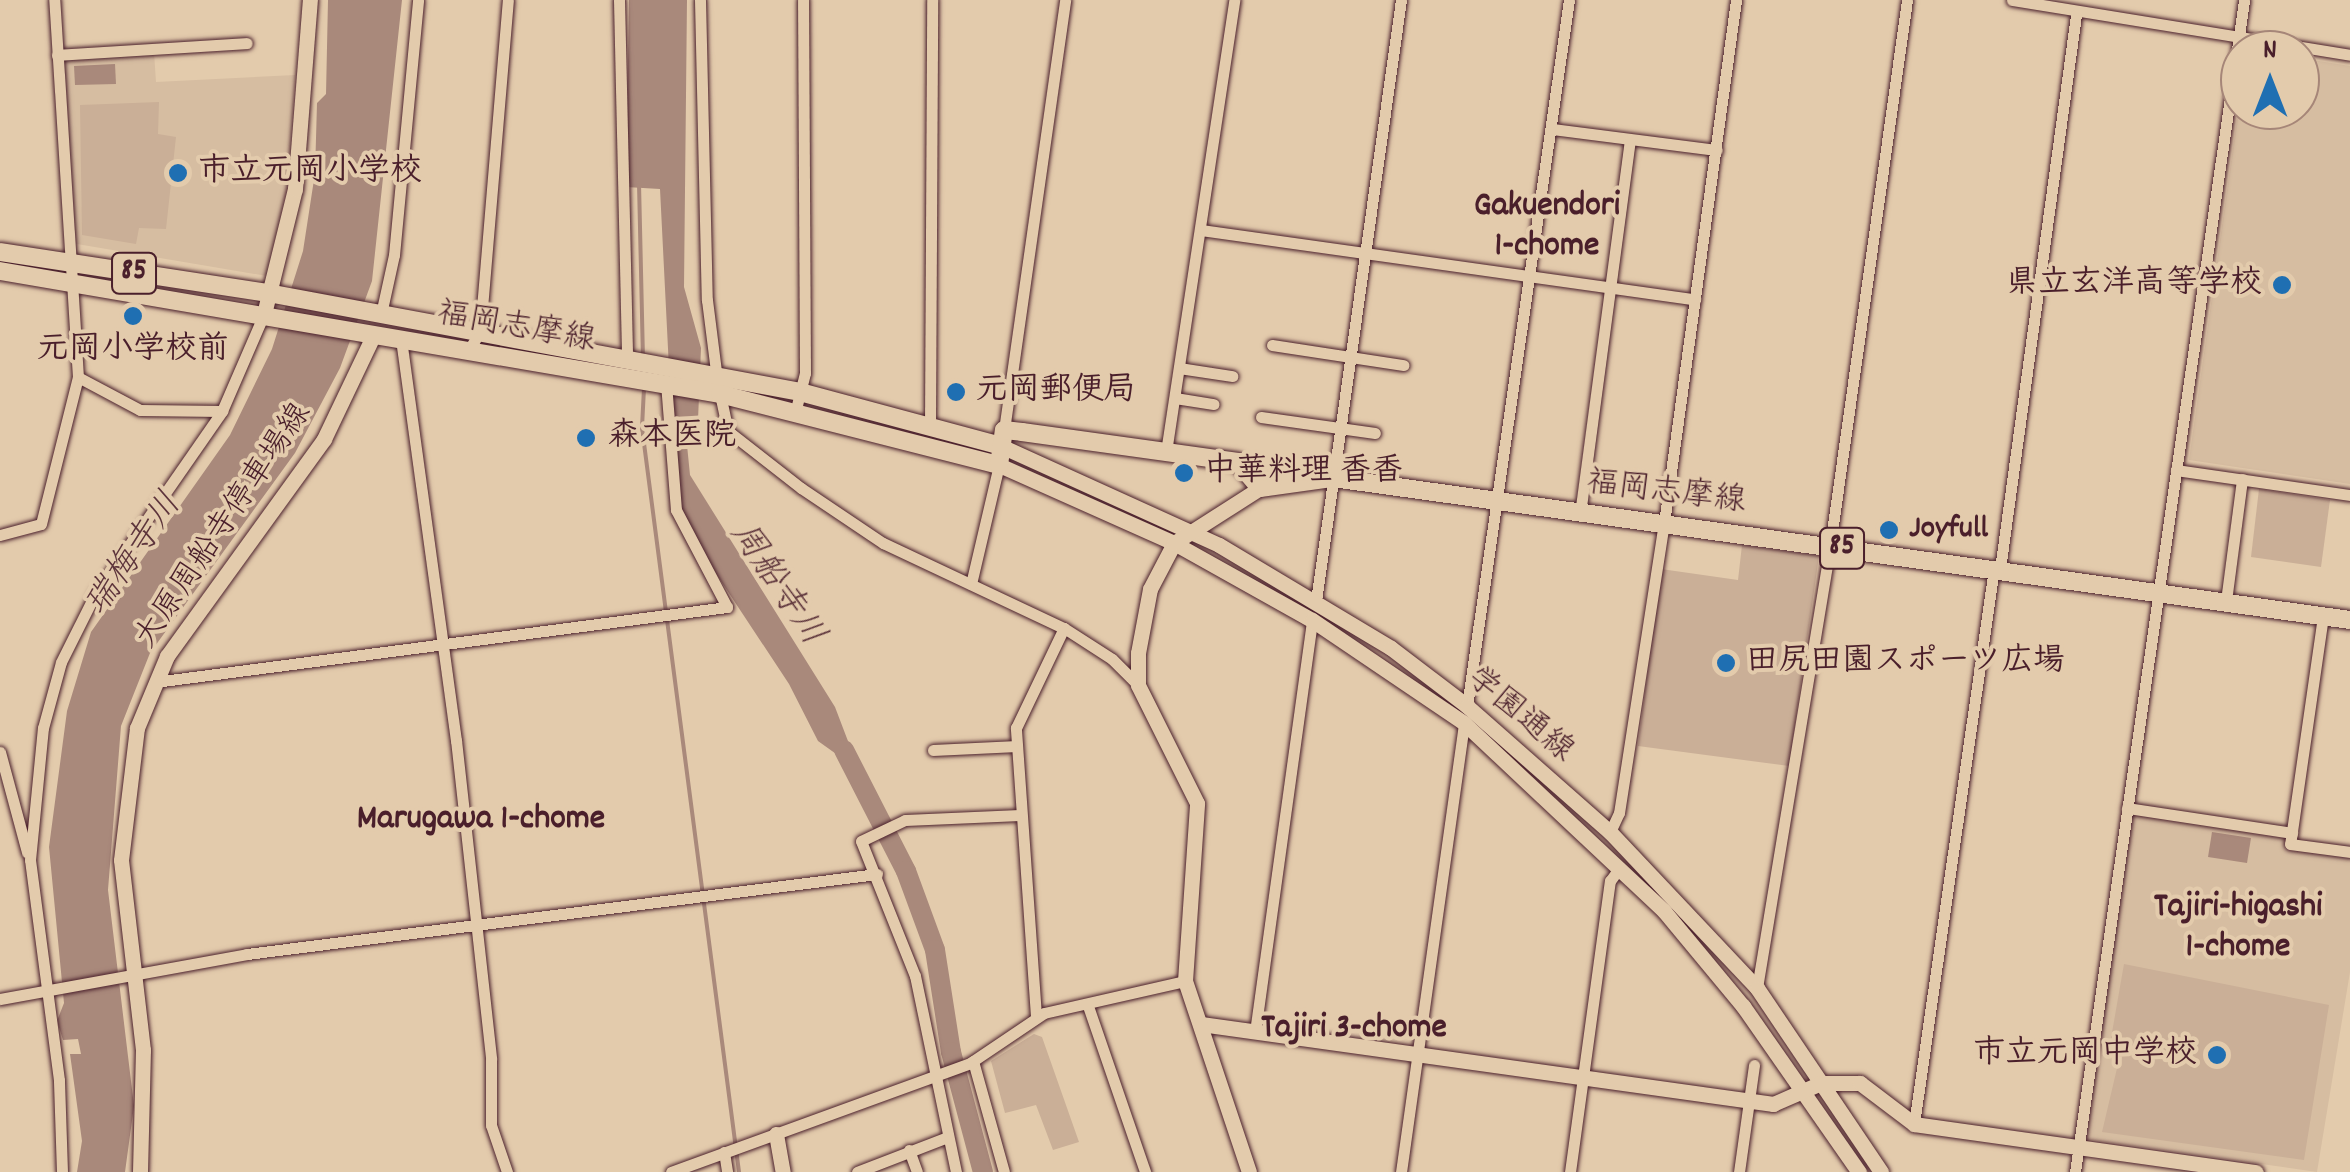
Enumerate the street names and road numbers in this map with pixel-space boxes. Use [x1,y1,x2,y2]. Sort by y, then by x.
road number: 85 [109,248,159,298]
street label: 福岡志摩線 [434,296,598,362]
street label: 大原周船寺停車場線 [129,397,321,657]
street label: 福岡志摩線 [1584,465,1748,523]
road number: 85 [1817,523,1867,573]
street label: 学園通線 [1458,660,1580,772]

